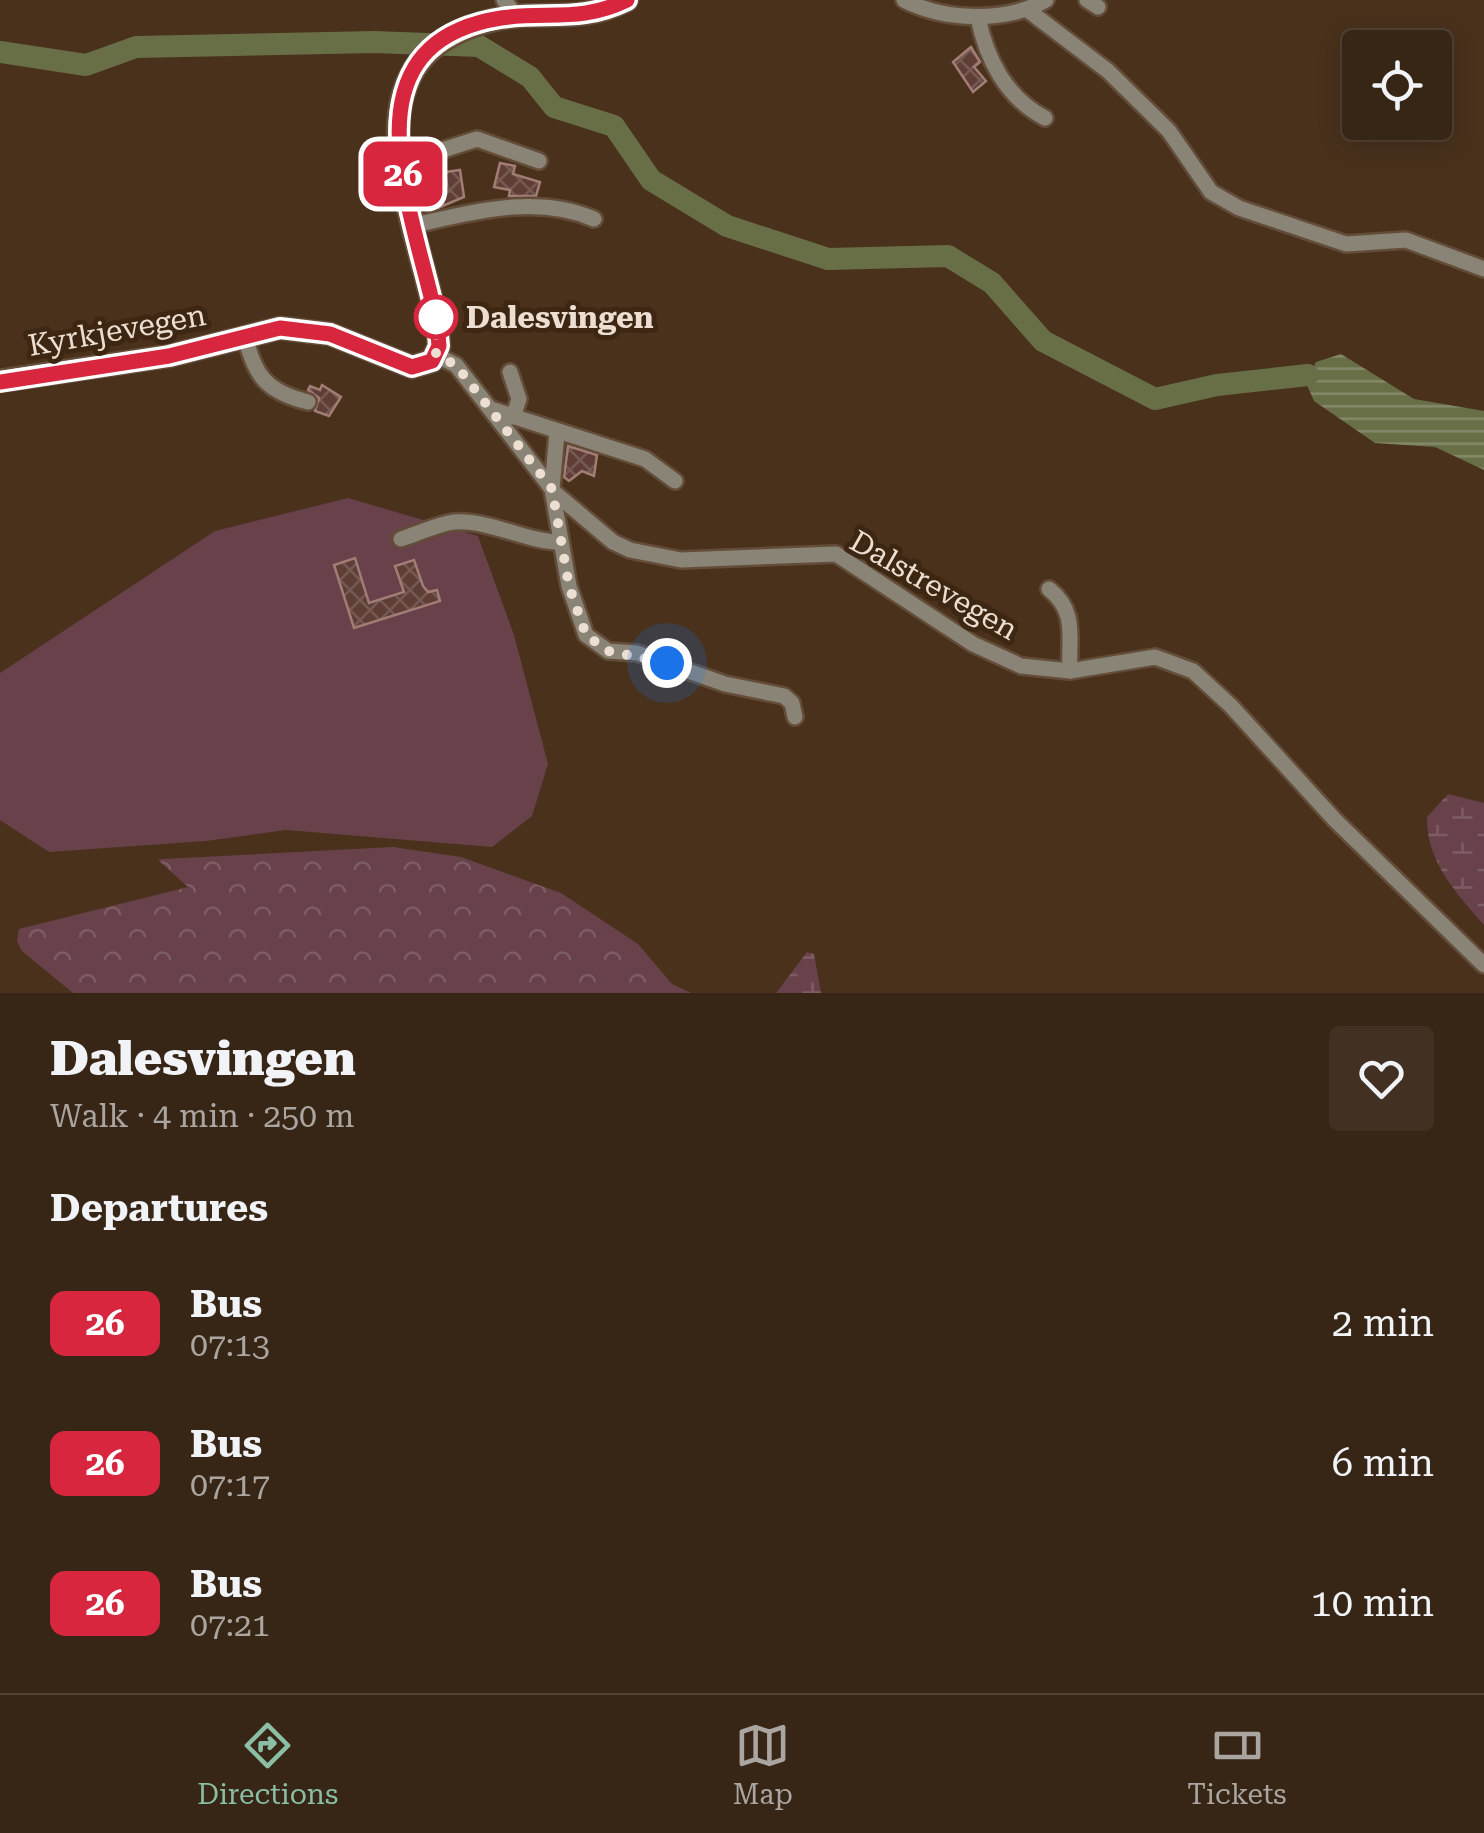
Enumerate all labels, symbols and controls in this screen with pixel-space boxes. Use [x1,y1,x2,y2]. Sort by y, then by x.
map controls [1342,30,1452,140]
button: locate [1342,30,1452,140]
line badge: 26 [358,142,448,206]
text: 26 [383,154,423,195]
marker: Dalesvingen [415,296,457,338]
street label: Kyrkjevegen [25,297,209,363]
place label: Dalesvingen [466,300,654,335]
street label: Dalstrevegen [844,523,1024,647]
your location [642,638,692,688]
button: heart [1329,1026,1434,1131]
text: Dalesvingen [50,1031,356,1087]
text: Walk · 4 min · 250 m [50,1097,354,1135]
text: Departures [50,1186,268,1230]
text: Bus [190,1282,262,1326]
text: 2 min [1332,1301,1434,1345]
text: 26 [85,1303,125,1344]
text: 07:13 [190,1326,270,1364]
text: Bus [190,1422,262,1466]
text: 6 min [1332,1441,1434,1485]
text: 26 [85,1443,125,1484]
text: 07:17 [190,1466,270,1504]
text: Bus [190,1562,262,1606]
text: 10 min [1311,1581,1434,1625]
text: 26 [85,1583,125,1624]
text: 07:21 [190,1606,270,1644]
tab: Directions [197,1718,338,1811]
tab: Map [733,1718,793,1811]
tab: Tickets [1187,1718,1287,1811]

